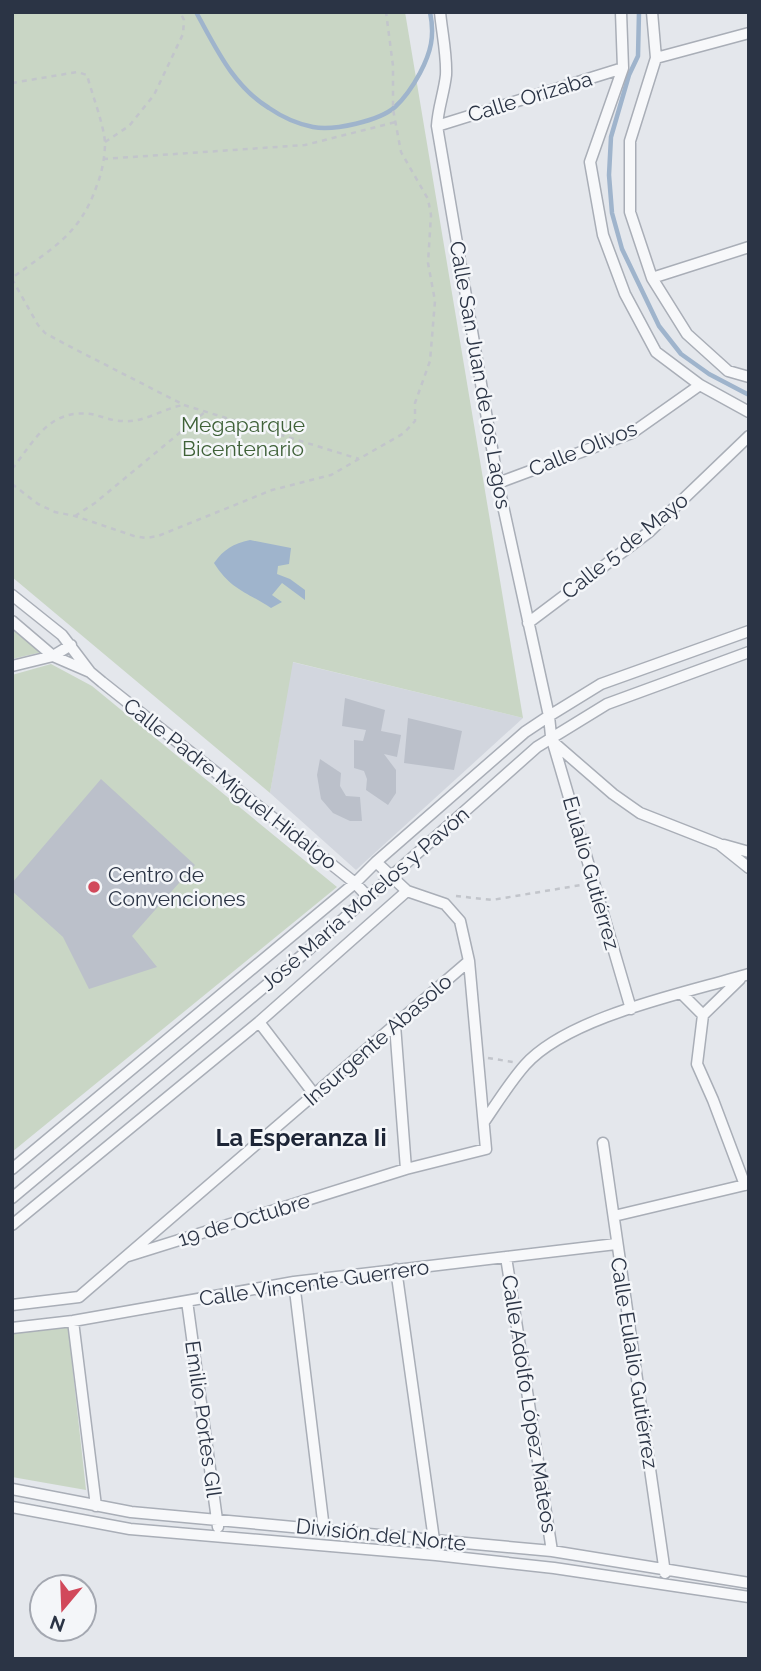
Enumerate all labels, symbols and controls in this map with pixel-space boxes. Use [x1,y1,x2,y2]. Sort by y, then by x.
street label: Calle Orizaba [465,66,595,127]
street label: Calle San Juan de los Lagos [445,239,516,511]
park label: Megaparque Bicentenario [181,412,305,461]
street label: Calle Olivos [525,416,641,482]
street label: Calle 5 de Mayo [556,487,693,604]
street label: Calle Padre Miguel Hidalgo [119,692,342,875]
street label: Eulalio Gutiérrez [558,793,625,953]
street label: José María Morelos y Pavón [255,801,474,996]
place label: Centro de Convenciones [108,862,246,911]
marker: Centro de Convenciones [86,879,102,895]
street label: Insurgente Abasolo [299,969,457,1111]
district label: La Esperanza Ii [215,1123,387,1152]
street label: 19 de Octubre [175,1188,313,1251]
street label: Calle Vincente Guerrero [197,1254,430,1311]
street label: Calle Eulalio Gutiérrez [605,1255,664,1470]
street label: Calle Adolfo López Mateos [497,1273,562,1535]
street label: Emilio Portes GIl [180,1339,227,1499]
street label: División del Norte [295,1513,467,1556]
north arrow [28,1573,98,1643]
text: N [47,1611,68,1637]

